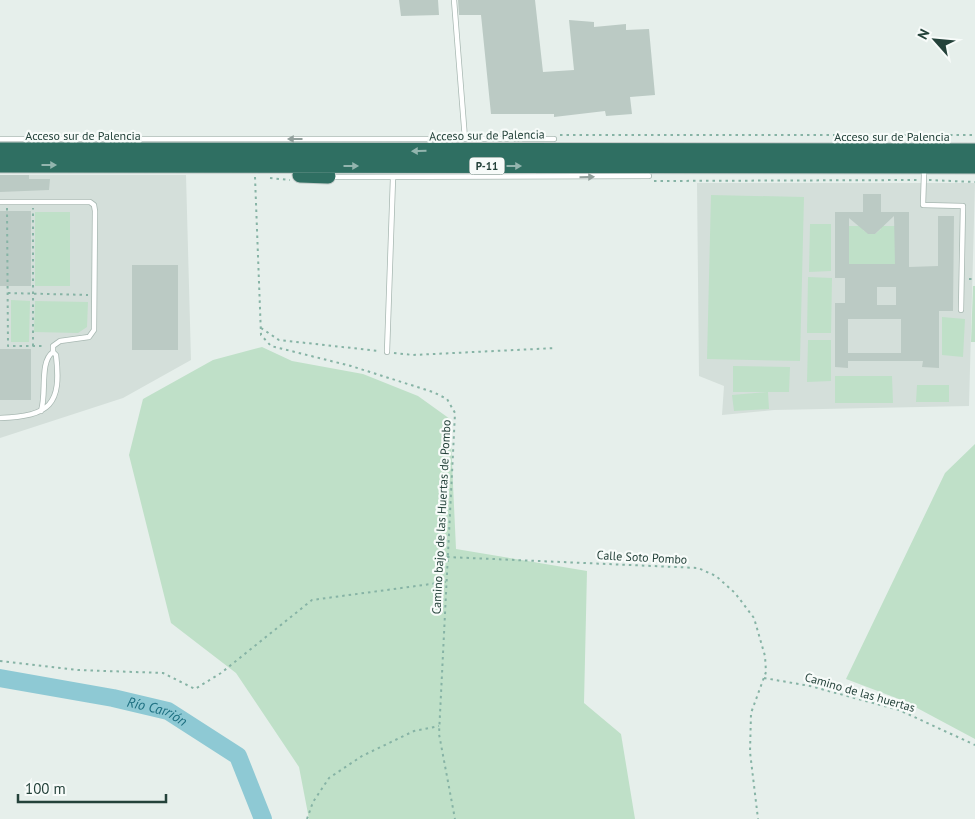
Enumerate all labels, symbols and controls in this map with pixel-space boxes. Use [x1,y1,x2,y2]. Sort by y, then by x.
north arrow [910,15,960,65]
text: N [913,26,934,42]
street label: Acceso sur de Palencia [429,126,545,144]
street label: Acceso sur de Palencia [25,128,141,143]
street label: Acceso sur de Palencia [834,129,950,144]
one-way arrow [287,135,303,143]
one-way arrow [411,147,427,155]
road number: P-11 [470,158,504,175]
one-way arrow [41,161,57,169]
one-way arrow [343,162,359,170]
one-way arrow [506,162,522,170]
one-way arrow [579,173,595,181]
street label: Camino bajo de las Huertas de Pombo [428,419,454,615]
street label: Calle Soto Pombo [596,547,688,567]
street label: Camino de las huertas [803,669,917,715]
water label: Río Carrión [125,693,191,730]
scale bar [18,772,165,804]
text: 100 m [25,779,66,798]

